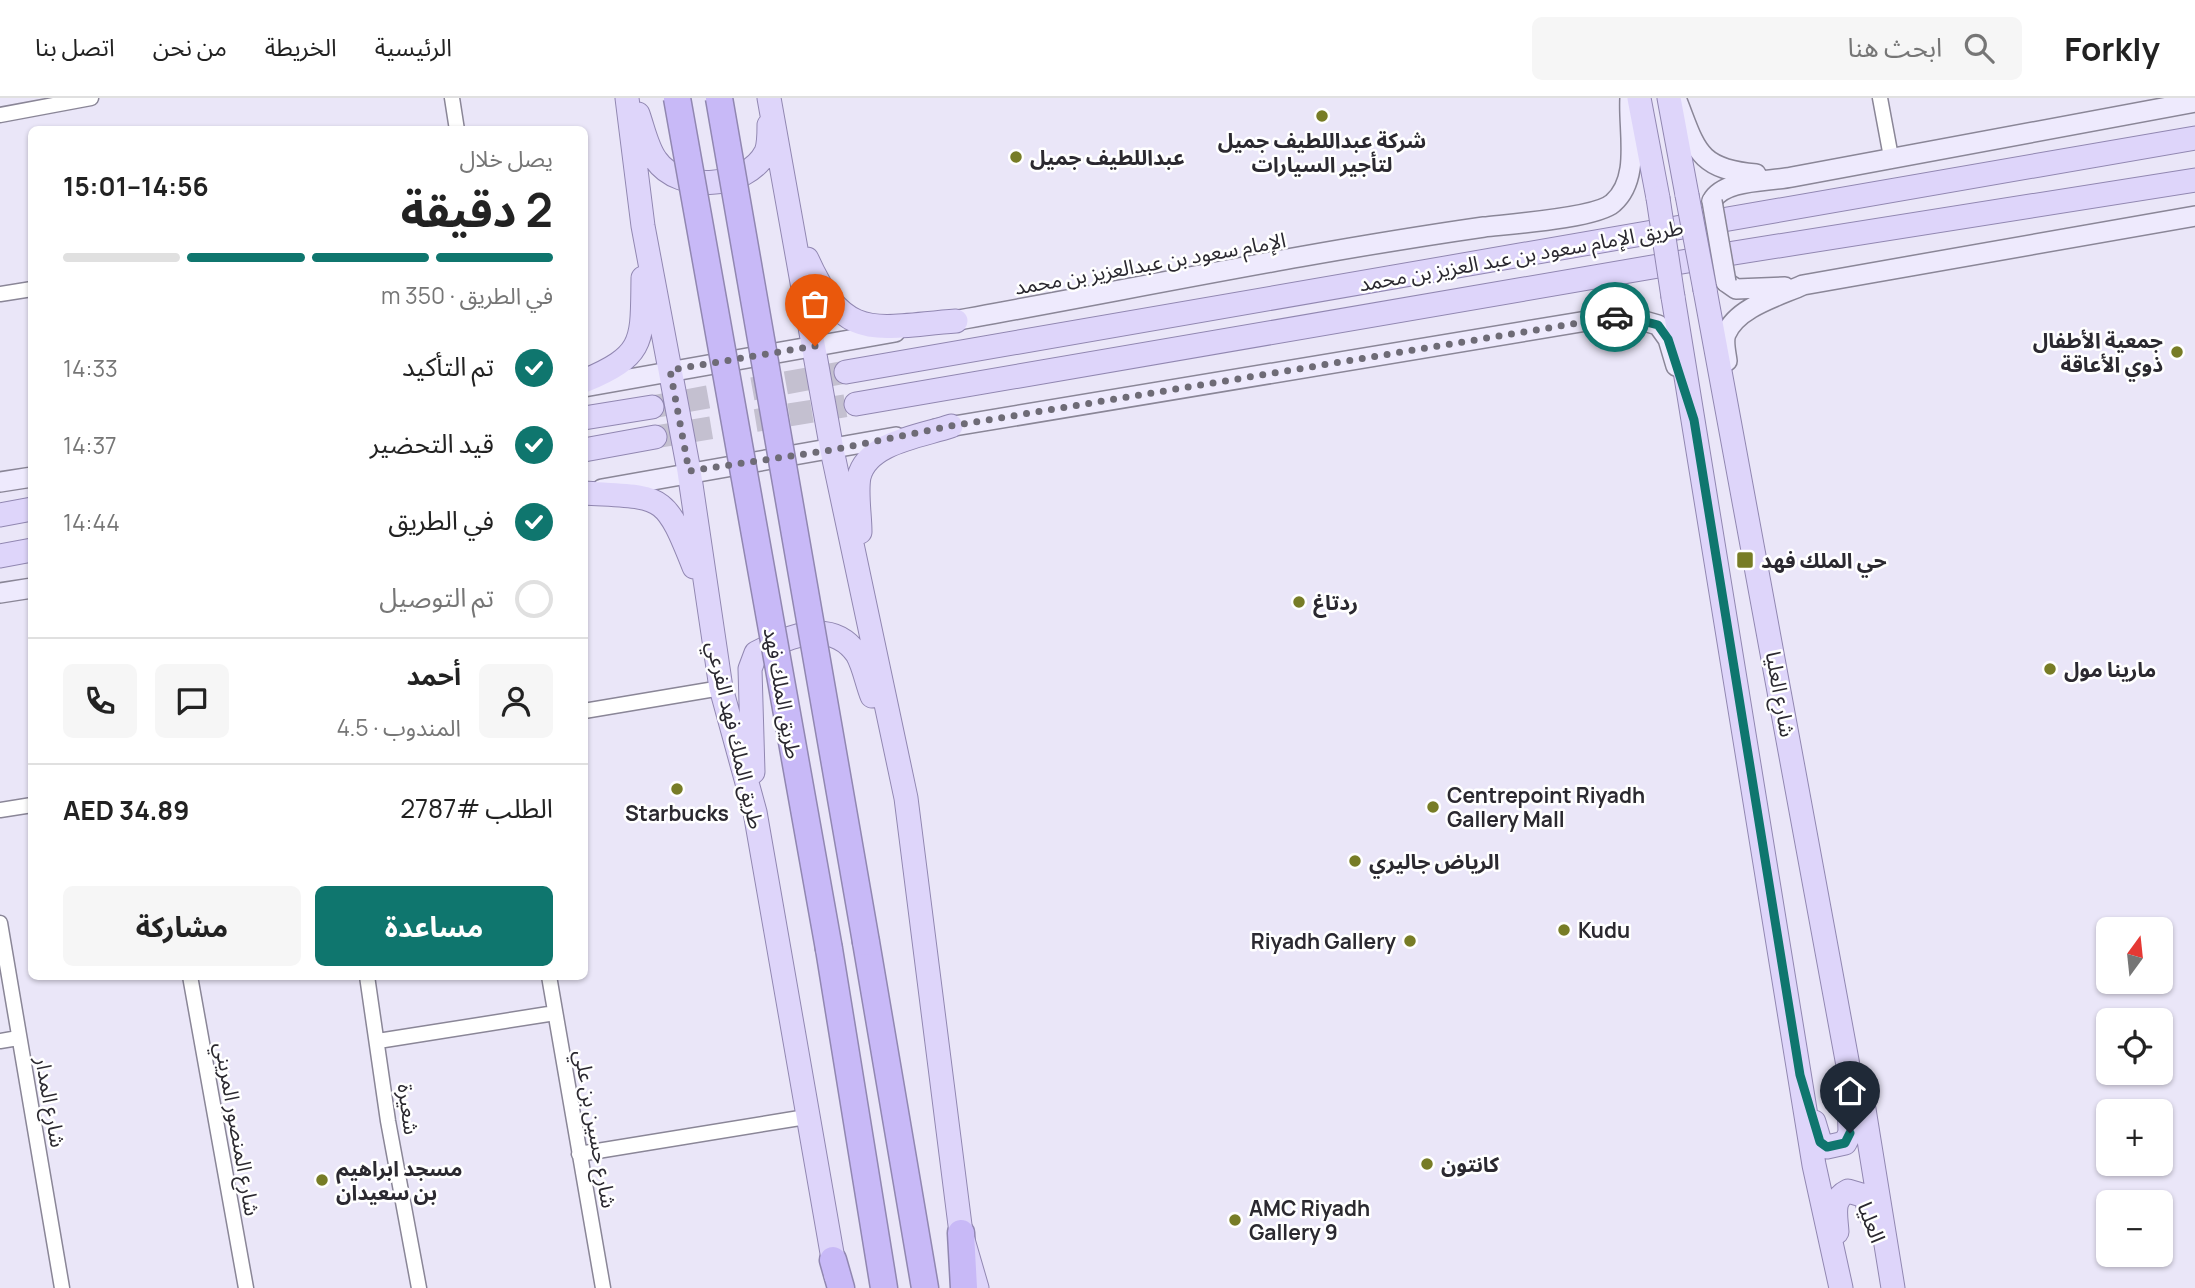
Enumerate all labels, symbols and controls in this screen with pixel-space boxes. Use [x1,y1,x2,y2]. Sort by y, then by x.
search box [1532,17,2022,80]
text: Forkly [2064,26,2160,71]
text: ابحث هنا [1847,29,1942,65]
icon: search [1960,29,1998,67]
text: اتصل بنا [35,30,115,63]
text: من نحن [153,30,227,63]
text: الخريطة [265,30,337,63]
text: الرئيسية [375,30,452,63]
marker: شركة عبداللطيف جميل لتأجير السيارات [1314,108,1330,124]
place label: شركة عبداللطيف جميل لتأجير السيارات [1218,126,1426,178]
text: يصل خلال [460,142,553,174]
place label: عبداللطيف جميل [1030,143,1185,171]
marker: عبداللطيف جميل [1008,149,1024,165]
text: 14:56–15:01 [63,168,209,204]
text: 2 دقيقة [401,178,553,241]
street label: طريق الإمام سعود بن عبد العزيز بن محمد [1357,213,1686,300]
street label: الإمام سعود بن عبدالعزيز بن محمد [1012,225,1288,304]
pin [785,274,845,346]
text: في الطريق · 350 m [381,279,553,311]
courier [1580,282,1650,352]
icon: bag [796,285,834,323]
icon: car [1596,298,1634,336]
place label: جمعية الأطفال ذوي الأعاقة [2033,326,2163,382]
marker: جمعية الأطفال ذوي الأعاقة [2169,344,2185,360]
text: تم التأكيد [402,348,494,384]
icon: check [515,349,553,387]
text: 14:33 [63,352,118,384]
text: قيد التحضير [370,425,494,461]
icon: check [515,426,553,464]
text: 14:37 [63,429,117,461]
text: في الطريق [388,502,494,538]
icon: check [515,503,553,541]
text: 14:44 [63,506,120,538]
place label: حي الملك فهد [1761,546,1887,578]
marker: حي الملك فهد [1735,550,1755,570]
text: تم التوصيل [379,579,494,615]
place label: ردتاغ [1313,588,1358,618]
marker: ردتاغ [1291,594,1307,610]
street label: طريق الملك فهد [758,625,808,761]
street label: طريق الملك فهد الفرعي [698,638,771,832]
street label: شارع العليا [1758,649,1802,740]
place label: مارينا مول [2064,655,2156,683]
text: أحمد [407,657,461,693]
marker: مارينا مول [2042,661,2058,677]
button: phone [63,664,137,738]
button: chat [155,664,229,738]
button: person [479,664,553,738]
text: المندوب · 4.5 [336,711,461,743]
marker: Starbucks [669,781,685,797]
place label: Centrepoint Riyadh Gallery Mall [1447,781,1645,833]
text: الطلب #2787 [400,790,553,826]
text: AED 34.89 [63,792,189,828]
place label: Starbucks [625,799,729,827]
marker: Centrepoint Riyadh Gallery Mall [1425,799,1441,815]
place label: الرياض جاليري [1369,847,1499,879]
marker: الرياض جاليري [1347,853,1363,869]
button: مشاركة [63,886,301,966]
button: مساعدة [315,886,553,966]
place label: Kudu [1578,916,1630,944]
north arrow [2096,917,2174,994]
map controls [2096,917,2173,1267]
marker: Kudu [1556,922,1572,938]
place label: Riyadh Gallery [1251,927,1396,955]
marker: Riyadh Gallery [1402,933,1418,949]
button: locate [2096,1008,2173,1085]
street label: شارع المنصور المريني [206,1040,267,1219]
street label: شارع حسين بن علي [565,1048,624,1211]
street label: شارع المدار [27,1053,73,1150]
pin [1820,1061,1880,1133]
icon: home [1831,1072,1869,1110]
street label: شعيرة [392,1082,426,1136]
button: + [2096,1099,2173,1176]
place label: كانتون [1441,1150,1499,1178]
place label: مسجد ابراهيم بن سعيدان [336,1154,463,1206]
marker: كانتون [1419,1156,1435,1172]
marker: مسجد ابراهيم بن سعيدان [314,1172,330,1188]
button: − [2096,1190,2173,1267]
place label: AMC Riyadh Gallery 9 [1249,1194,1370,1246]
street label: العليا [1851,1198,1893,1246]
marker: AMC Riyadh Gallery 9 [1227,1212,1243,1228]

